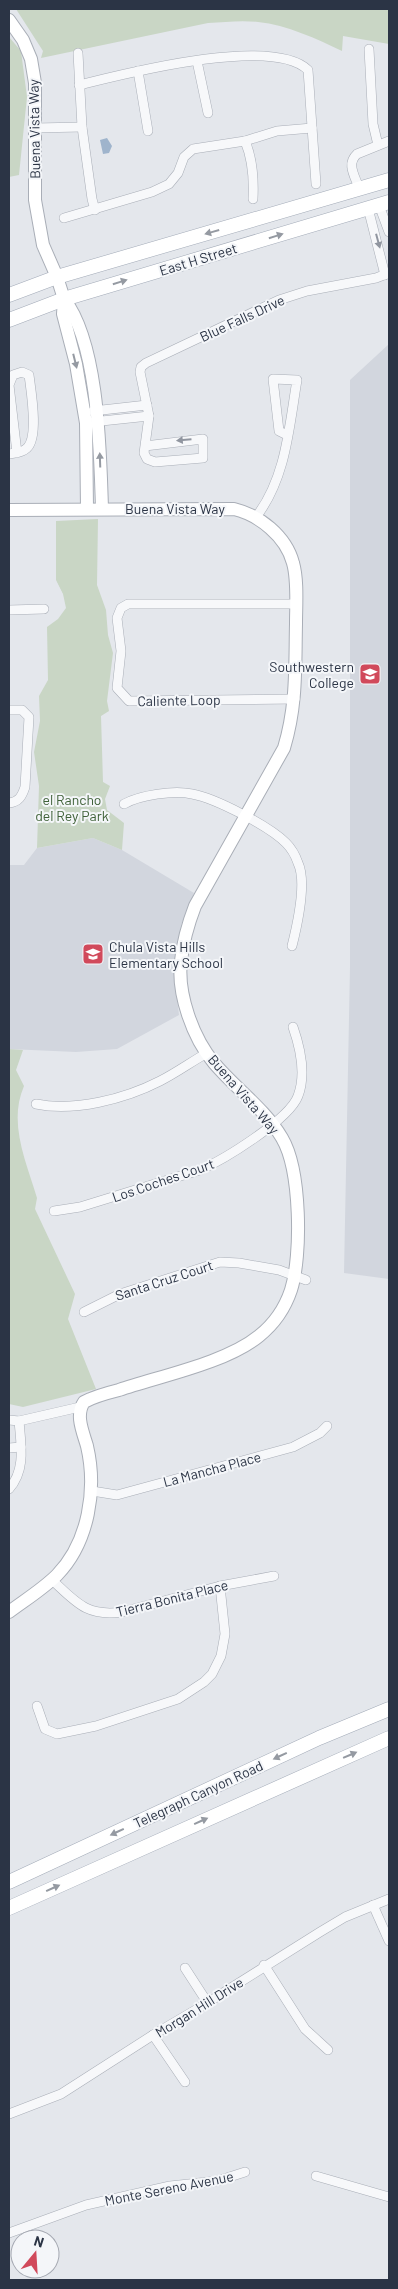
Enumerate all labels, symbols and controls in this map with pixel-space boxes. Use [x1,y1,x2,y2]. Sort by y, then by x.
street label: Buena Vista Way [25,78,43,179]
one-way arrow [204,228,219,236]
one-way arrow [268,231,283,239]
one-way arrow [374,234,382,249]
street label: East H Street [157,239,239,279]
one-way arrow [113,278,128,286]
street label: Blue Falls Drive [197,291,287,345]
one-way arrow [71,354,79,369]
one-way arrow [175,437,191,445]
one-way arrow [96,451,104,467]
street label: Buena Vista Way [125,500,225,517]
place label: Southwestern College [269,658,354,691]
school or university icon: Southwestern College [358,662,382,686]
street label: Caliente Loop [137,691,221,709]
park label: el Rancho del Rey Park [35,791,109,824]
place label: Chula Vista Hills Elementary School [109,938,223,971]
school or university icon: Chula Vista Hills Elementary School [81,942,105,966]
street label: Buena Vista Way [205,1051,284,1138]
street label: Los Coches Court [110,1155,216,1205]
street label: Santa Cruz Court [113,1256,215,1304]
street label: La Mancha Place [161,1448,263,1490]
street label: Tierra Bonita Place [114,1576,230,1620]
one-way arrow [343,1750,357,1758]
one-way arrow [273,1752,287,1760]
street label: Telegraph Canyon Road [130,1756,266,1832]
one-way arrow [194,1816,208,1824]
one-way arrow [110,1828,124,1836]
one-way arrow [46,1883,60,1891]
street label: Morgan Hill Drive [152,1973,246,2041]
street label: Monte Sereno Avenue [103,2167,235,2209]
north arrow [10,2229,60,2279]
text: N [32,2232,46,2251]

